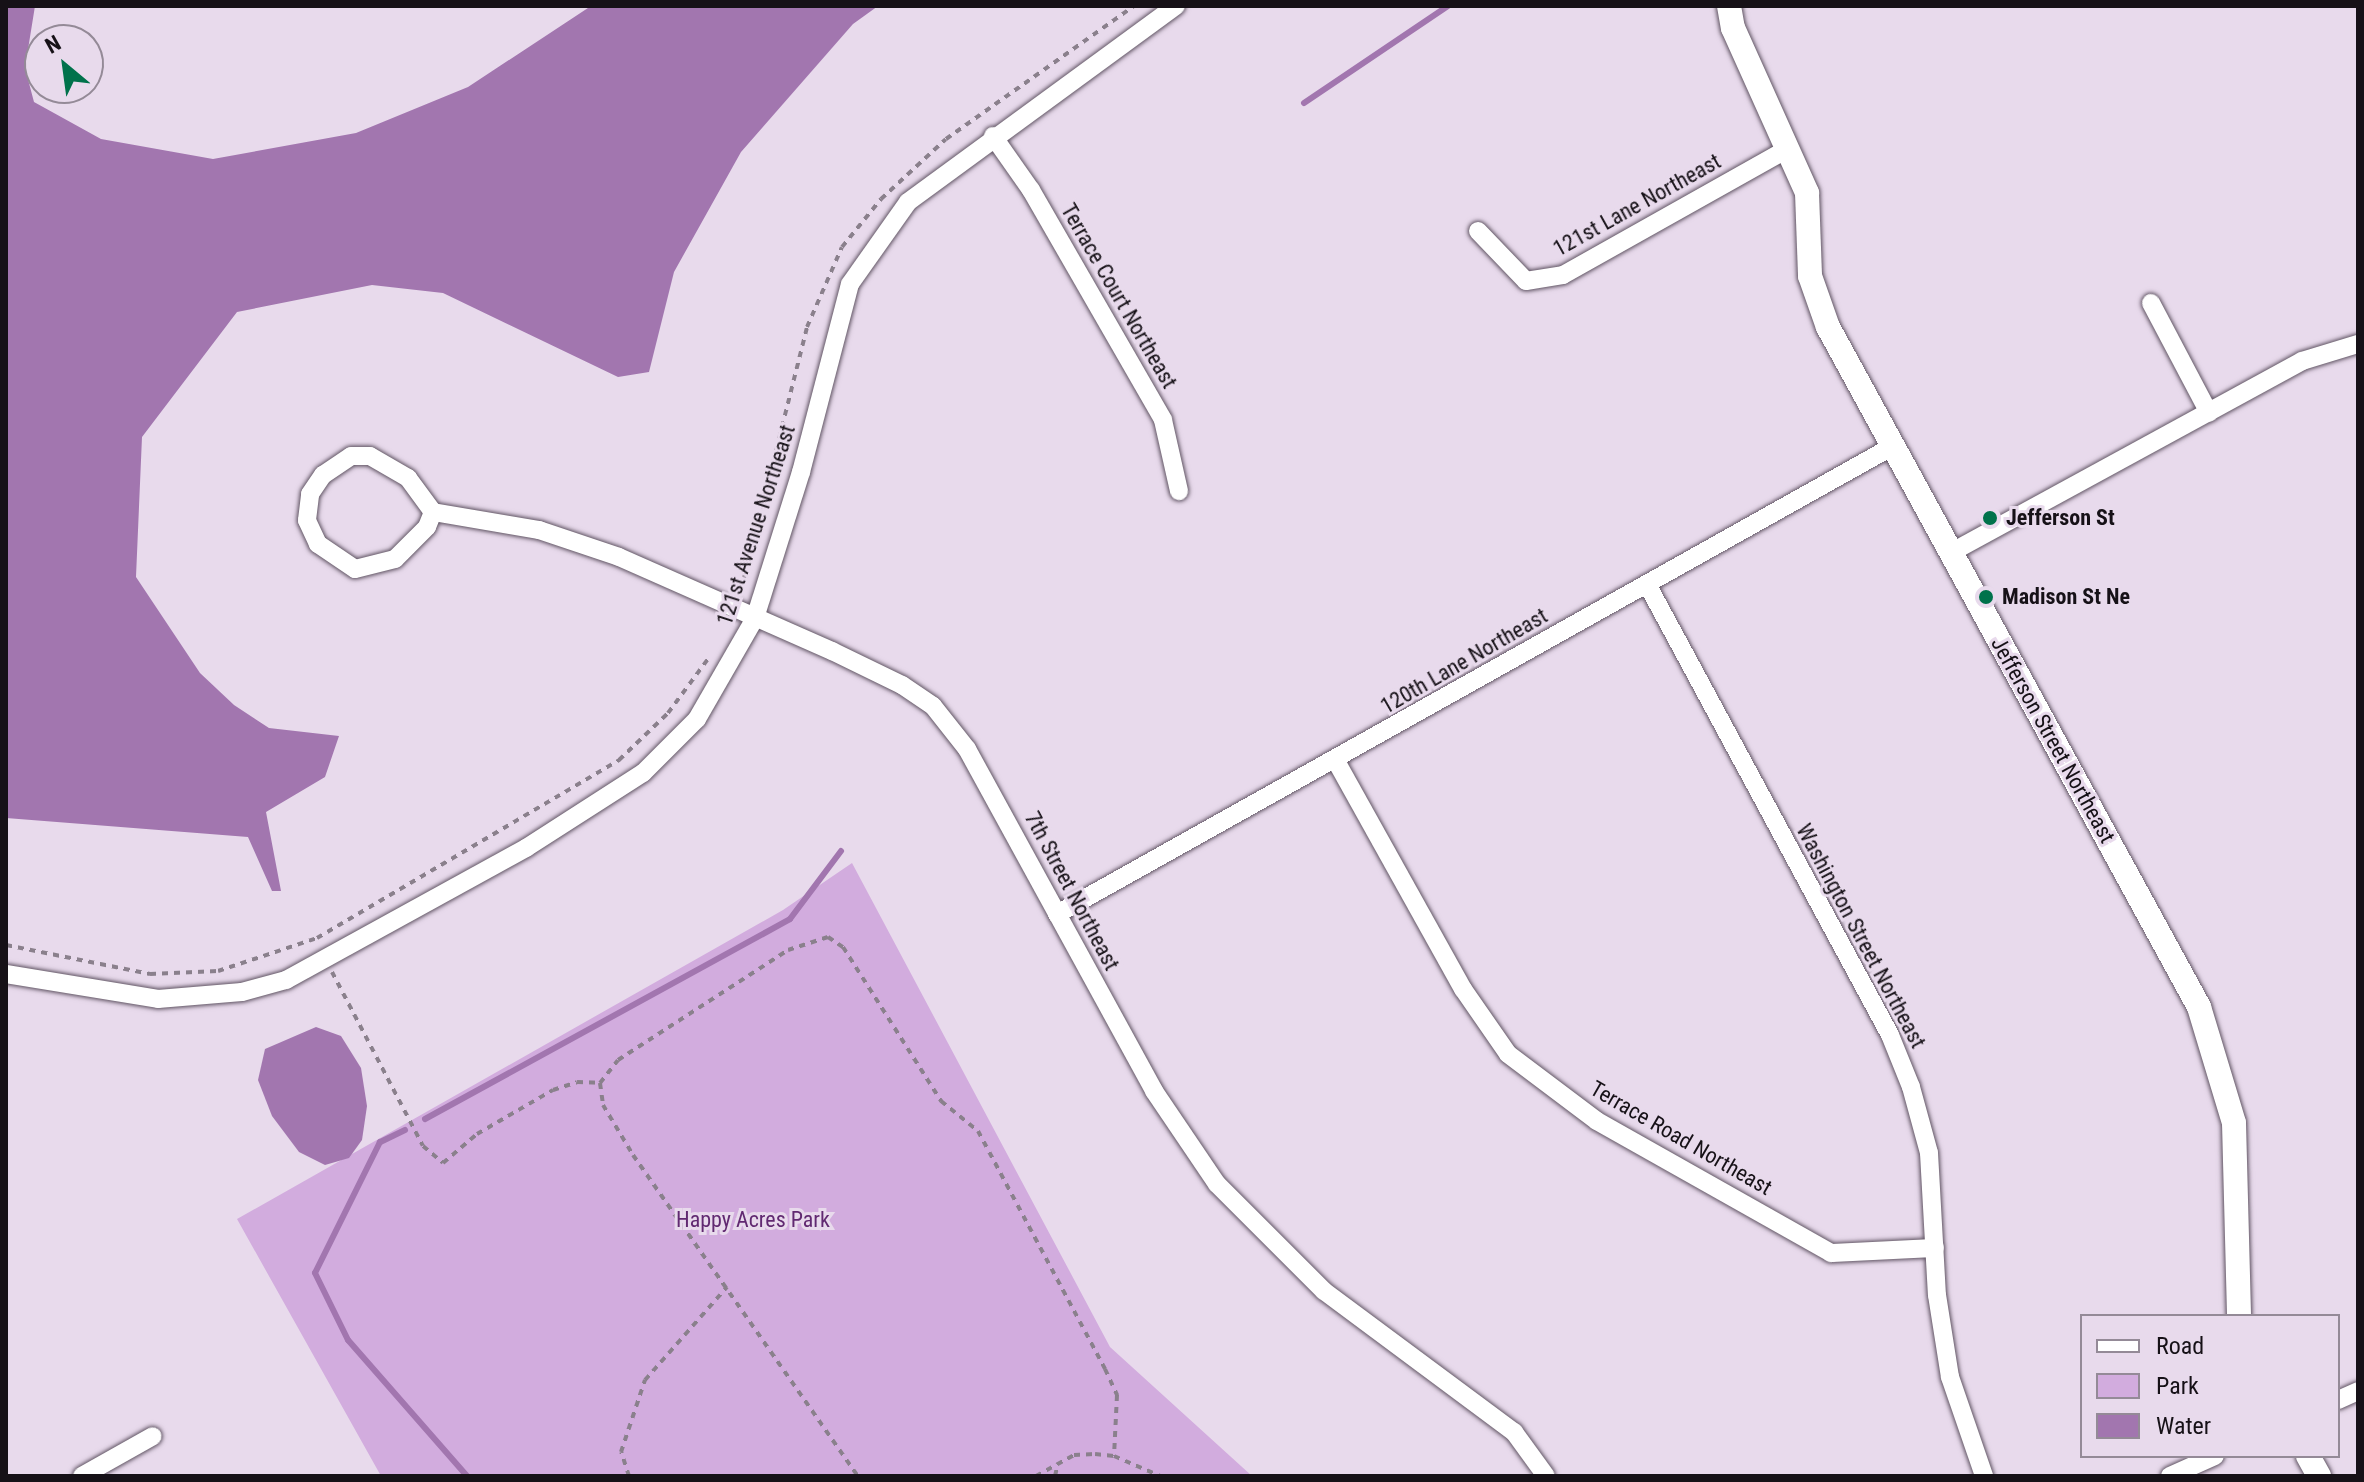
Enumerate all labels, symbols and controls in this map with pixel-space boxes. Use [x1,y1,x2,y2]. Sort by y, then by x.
north arrow [24,24,104,104]
text: N [41,30,65,59]
street label: 121st Lane Northeast [1549,148,1725,262]
street label: Terrace Court Northeast [1055,199,1183,393]
street label: 121st Avenue Northeast [711,422,801,628]
place label: Jefferson St [2006,505,2115,531]
marker: Jefferson St [1981,509,1999,527]
place label: Madison St Ne [2002,584,2130,610]
marker: Madison St Ne [1977,588,1995,606]
street label: 120th Lane Northeast [1376,603,1552,719]
street label: Jefferson Street Northeast [1985,632,2121,848]
street label: 7th Street Northeast [1019,807,1125,975]
street label: Washington Street Northeast [1791,819,1931,1053]
street label: Terrace Road Northeast [1585,1075,1777,1201]
park label: Happy Acres Park [676,1207,830,1233]
legend [2080,1314,2340,1458]
text: Road [2156,1332,2204,1360]
text: Park [2156,1372,2199,1400]
text: Water [2156,1412,2211,1440]

